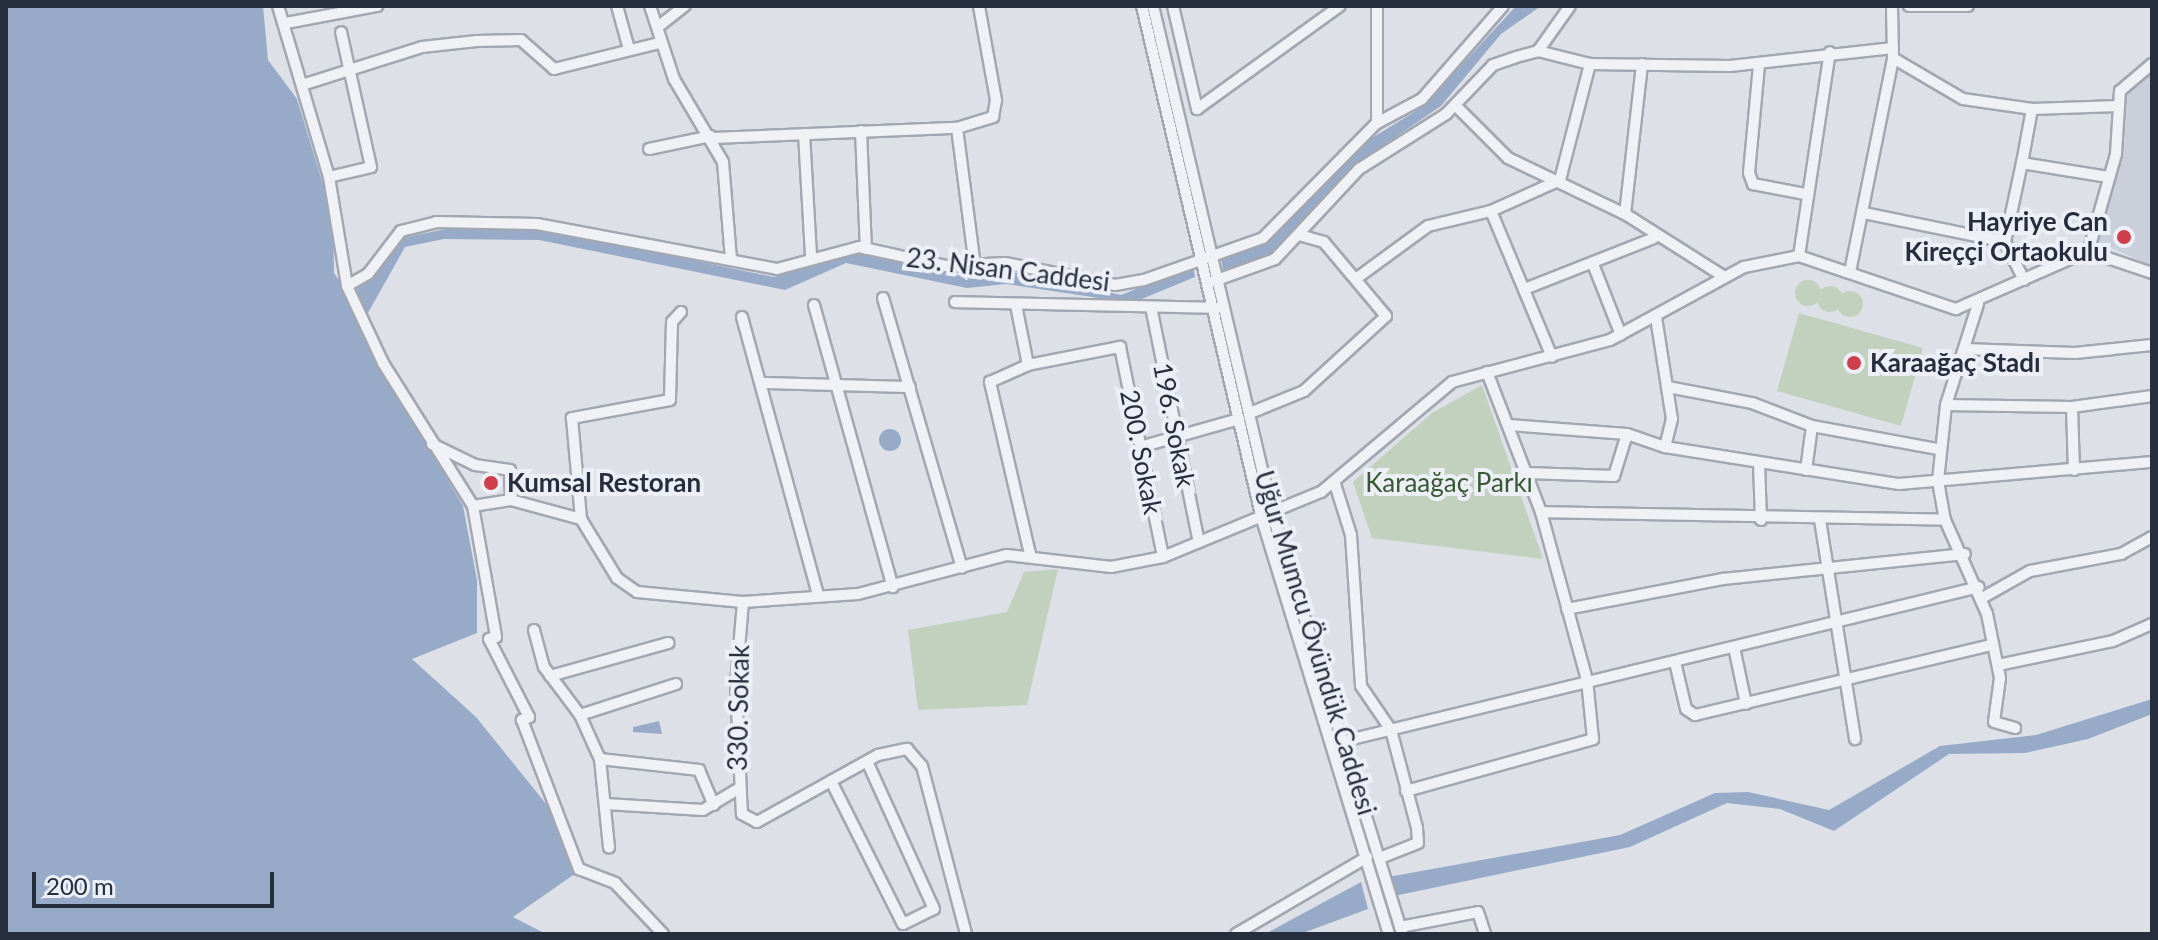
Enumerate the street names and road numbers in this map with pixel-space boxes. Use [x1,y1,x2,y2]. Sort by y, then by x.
street label: 23. Nisan Caddesi [904,242,1112,298]
street label: 196. Sokak [1147,360,1201,490]
street label: 200. Sokak [1114,387,1168,517]
street label: Uğur Mumcu Övündük Caddesi [1248,467,1382,819]
street label: 330. Sokak [722,645,756,771]

